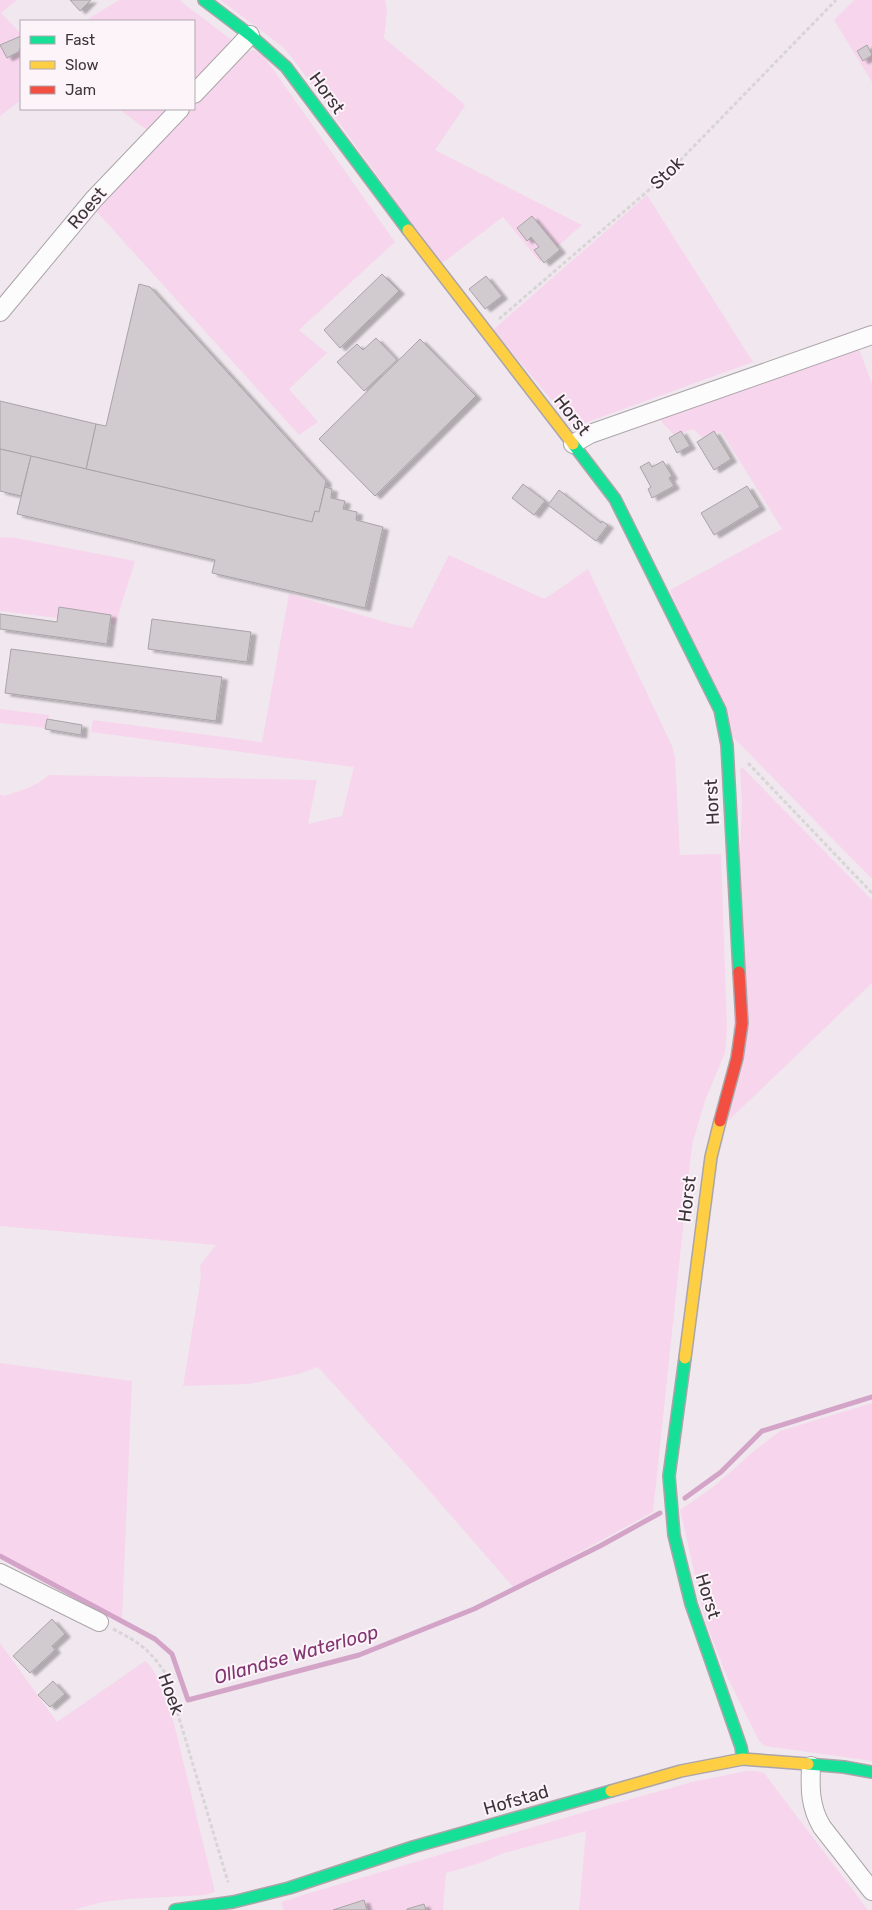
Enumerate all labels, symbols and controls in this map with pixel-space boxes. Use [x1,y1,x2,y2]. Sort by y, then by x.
legend [20,20,195,110]
text: Fast [65,31,95,49]
text: Slow [65,56,98,74]
street label: Horst [305,68,349,118]
text: Jam [65,81,96,99]
street label: Stok [646,151,689,194]
street label: Roest [63,183,111,233]
street label: Horst [549,390,595,440]
street label: Horst [700,778,724,826]
street label: Horst [673,1175,701,1223]
street label: Horst [691,1571,725,1621]
water label: Ollandse Waterloop [211,1620,381,1689]
street label: Hoek [153,1670,189,1718]
street label: Hofstad [481,1780,551,1820]

